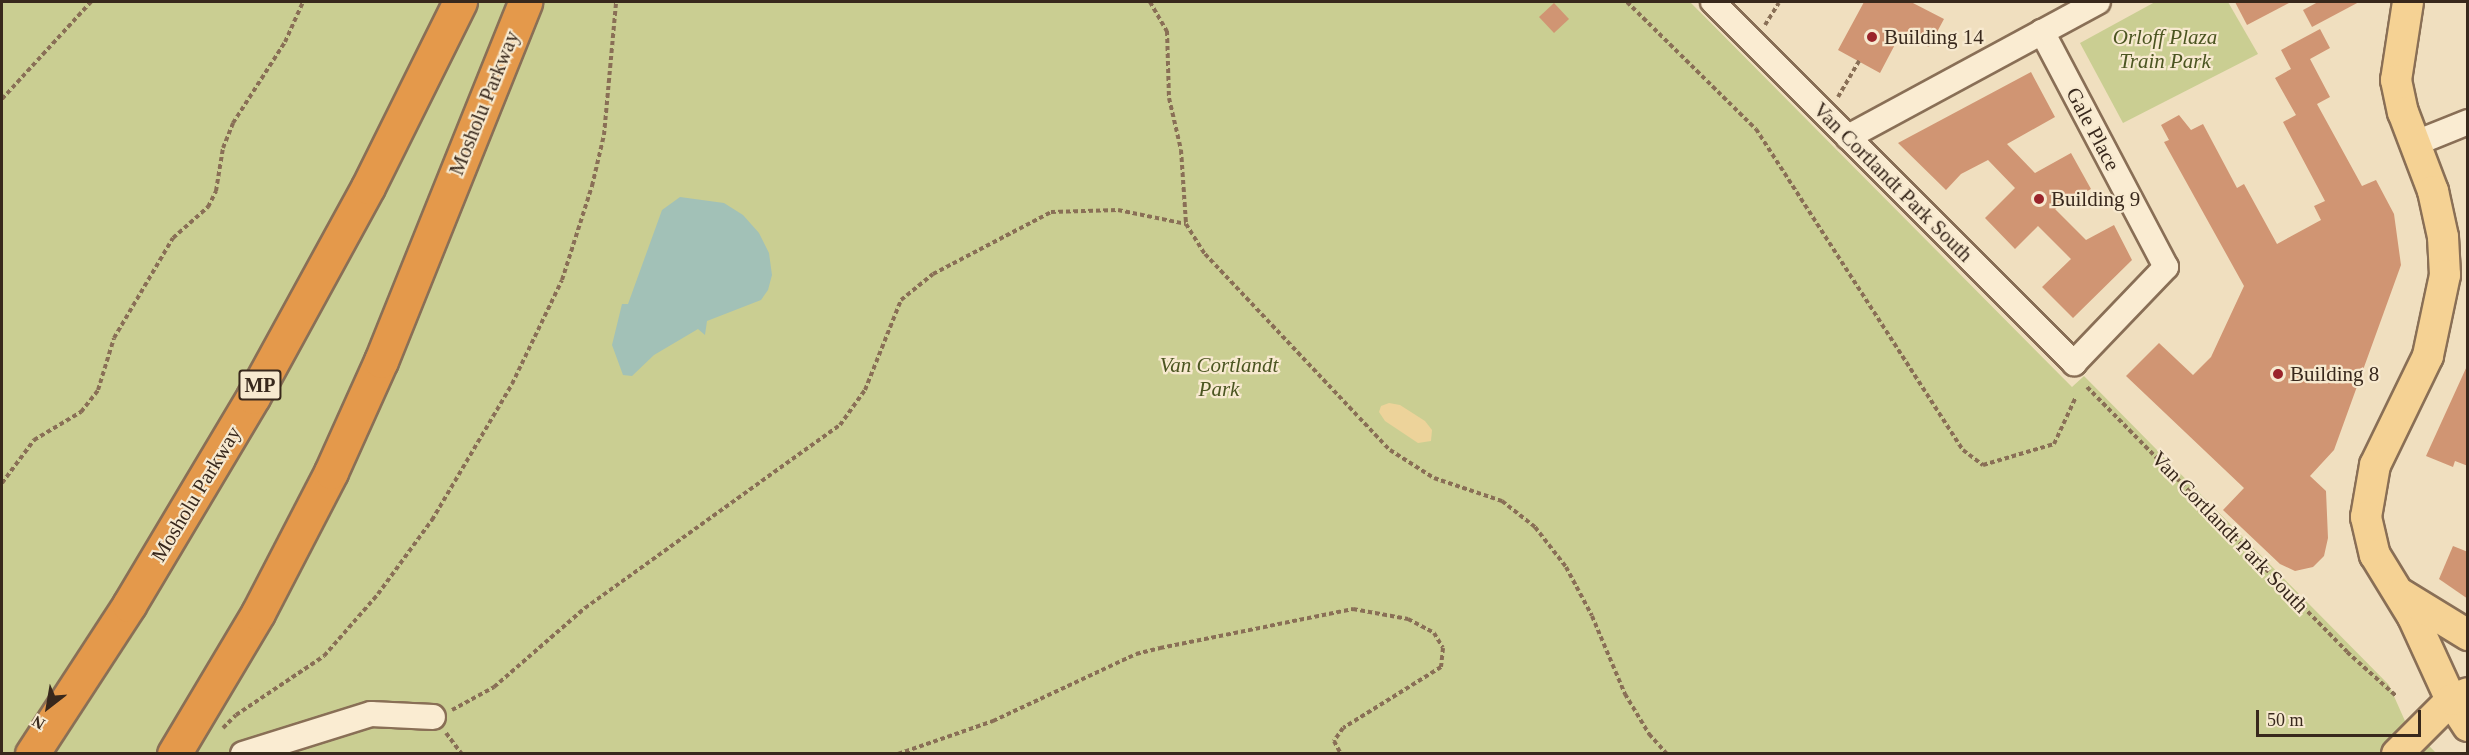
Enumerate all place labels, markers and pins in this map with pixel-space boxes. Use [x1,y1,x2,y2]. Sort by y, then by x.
place label: Building 14 [1884,24,1984,50]
marker: Building 14 [1865,30,1879,44]
place label: Building 9 [2051,186,2140,212]
marker: Building 9 [2032,192,2046,206]
place label: Building 8 [2290,361,2379,387]
marker: Building 8 [2271,367,2285,381]

